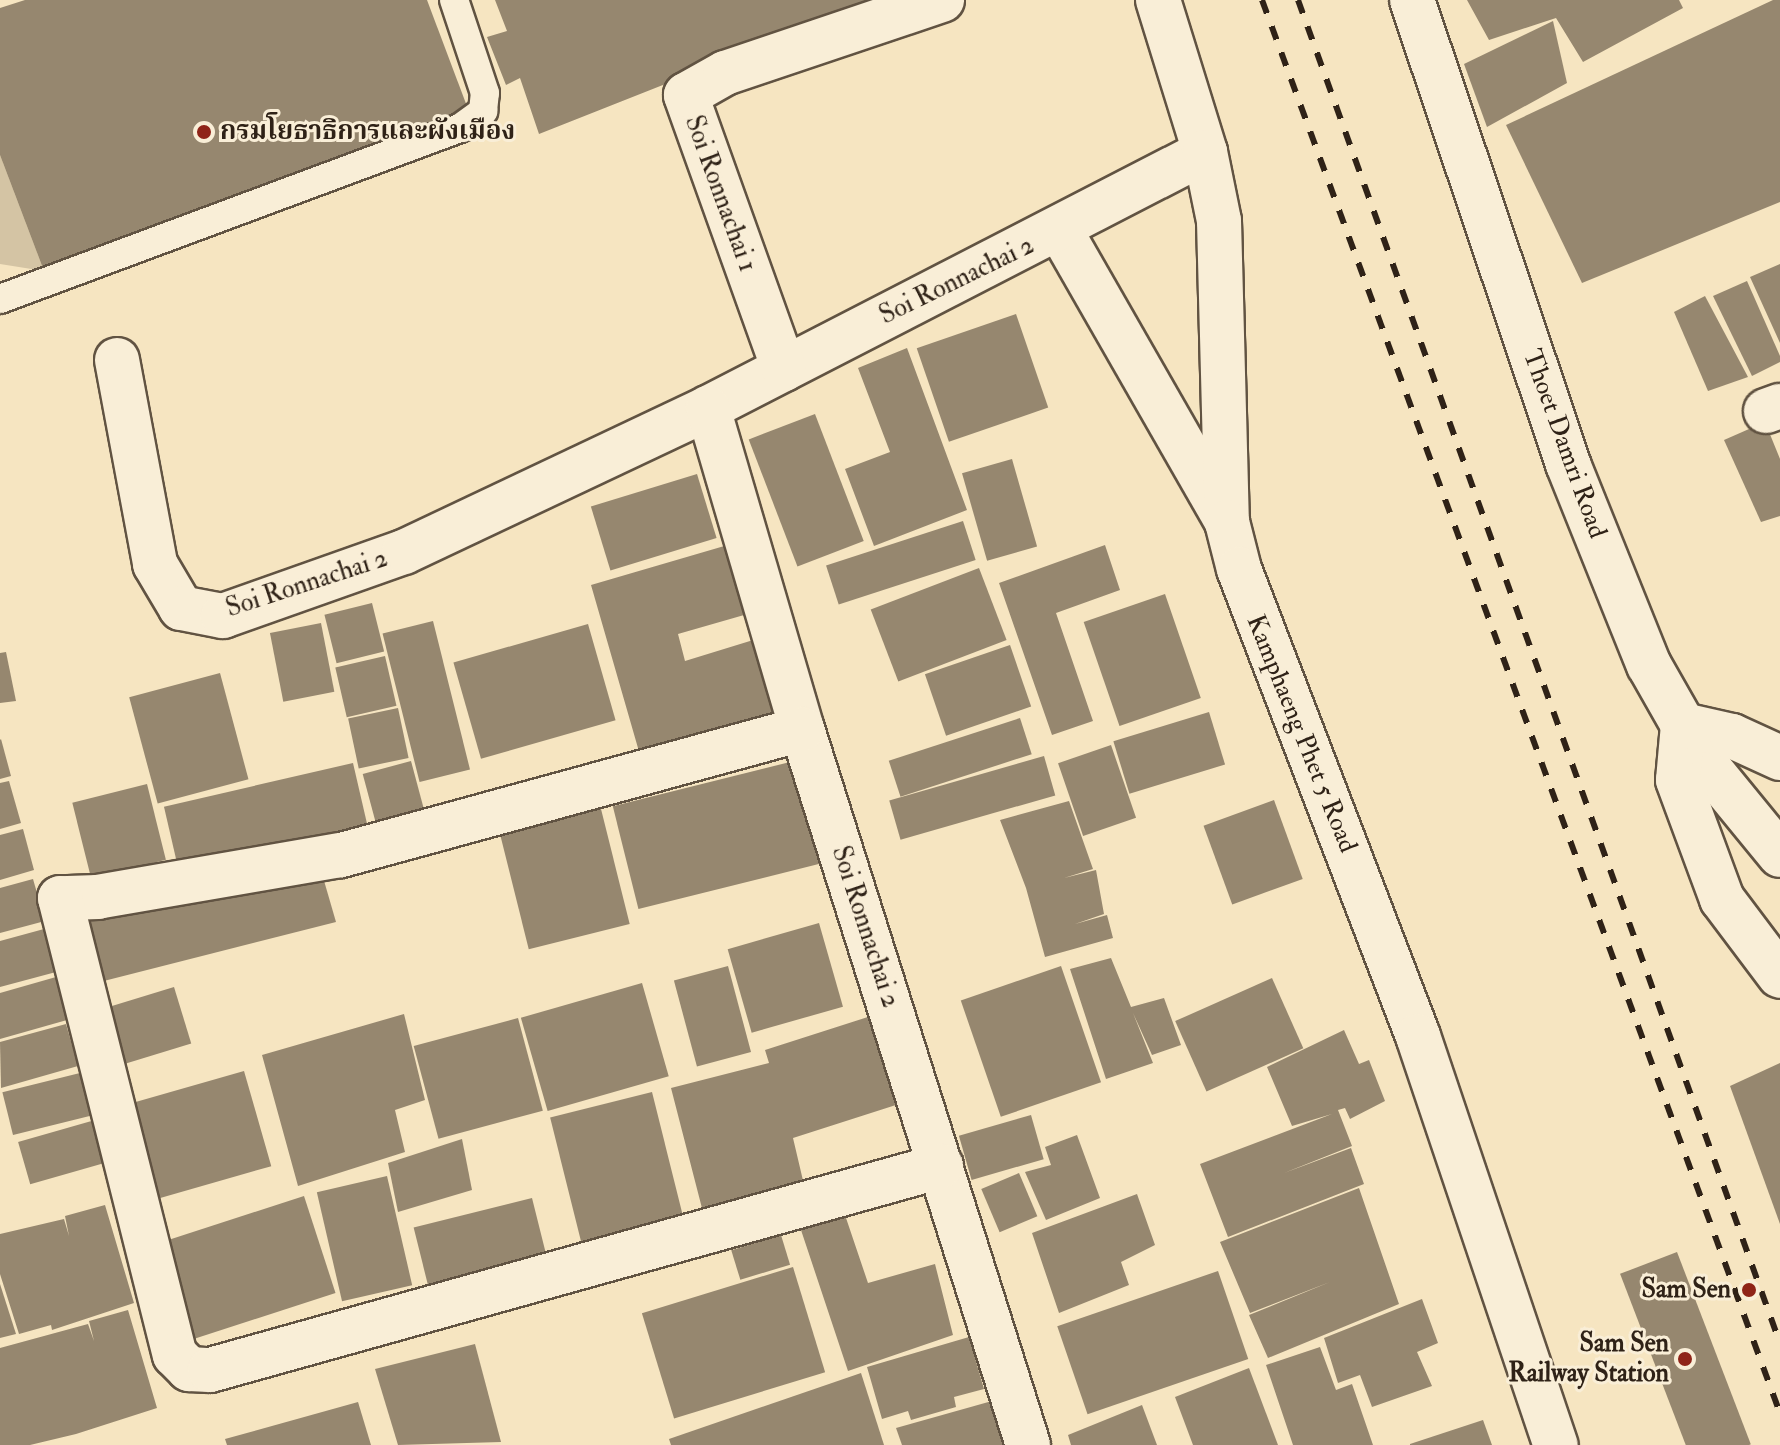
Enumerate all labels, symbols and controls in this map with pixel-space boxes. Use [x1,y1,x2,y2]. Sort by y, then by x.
street label: Soi Ronnachai 1 [677,112,763,276]
place label: กรมโยธาธิการและผังเมือง [220,116,515,148]
marker: กรมโยธาธิการและผังเมือง [195,123,213,141]
street label: Soi Ronnachai 2 [875,230,1039,332]
street label: Thoet Damri Road [1515,345,1613,543]
street label: Soi Ronnachai 2 [222,543,392,625]
street label: Kamphaeng Phet 5 Road [1239,611,1363,857]
street label: Soi Ronnachai 2 [824,842,906,1012]
place label: Sam Sen [1641,1274,1731,1306]
marker: Sam Sen [1738,1279,1760,1301]
place label: Sam Sen Railway Station [1508,1328,1669,1390]
marker: Sam Sen Railway Station [1676,1350,1694,1368]

